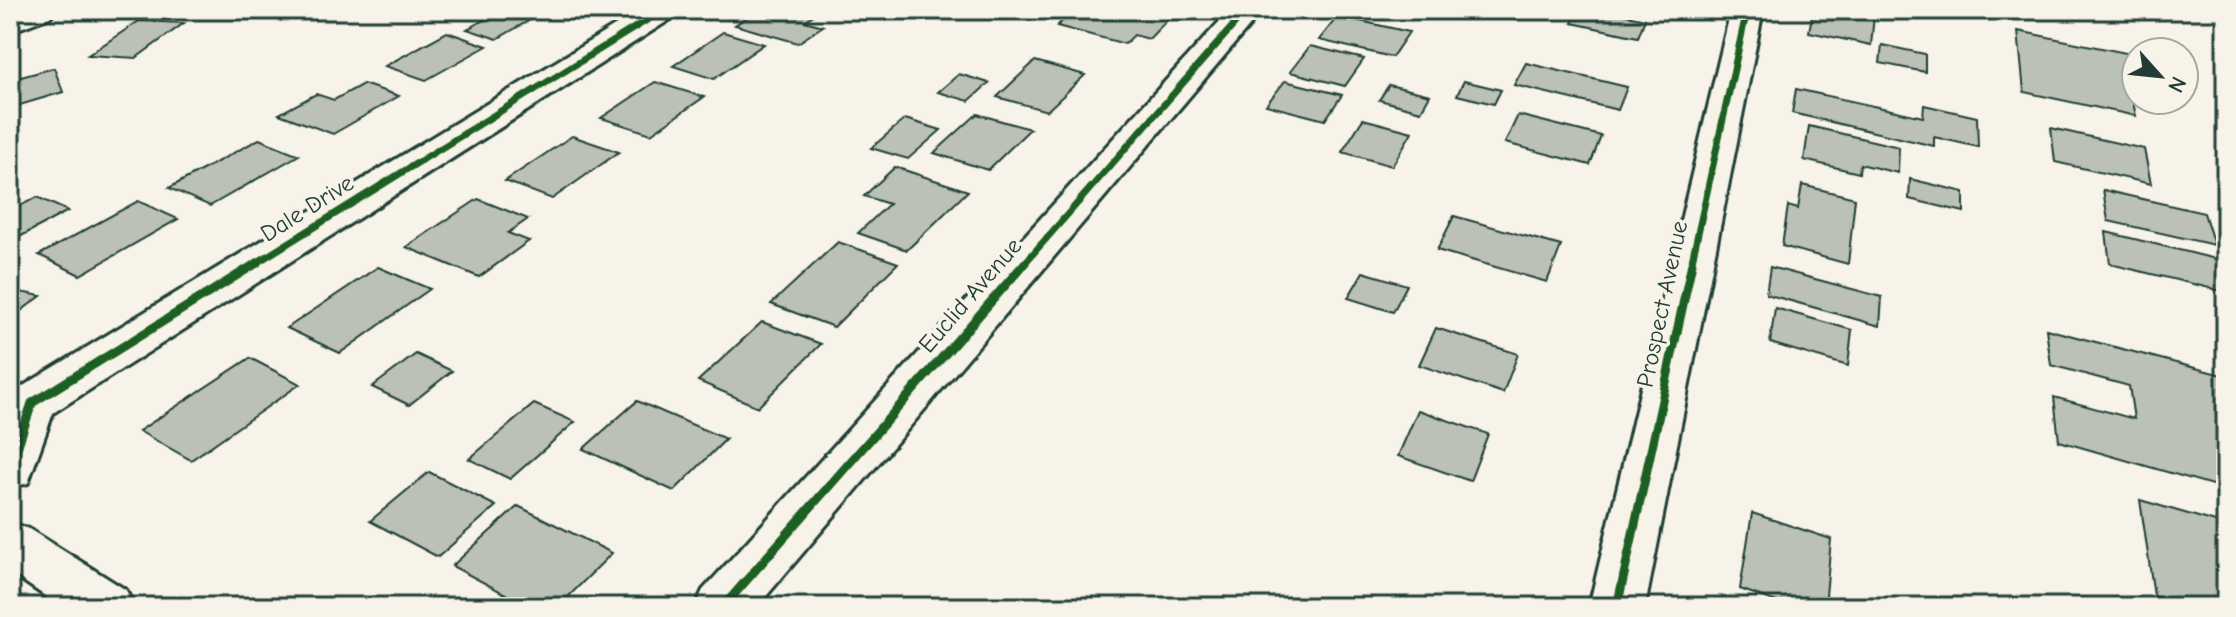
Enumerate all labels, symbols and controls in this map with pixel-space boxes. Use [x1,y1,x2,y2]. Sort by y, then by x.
north arrow [2120,36,2200,116]
text: N [2162,72,2192,97]
street label: Dale Drive [255,168,359,248]
street label: Prospect Avenue [1631,218,1693,390]
street label: Euclid Avenue [913,232,1027,358]

